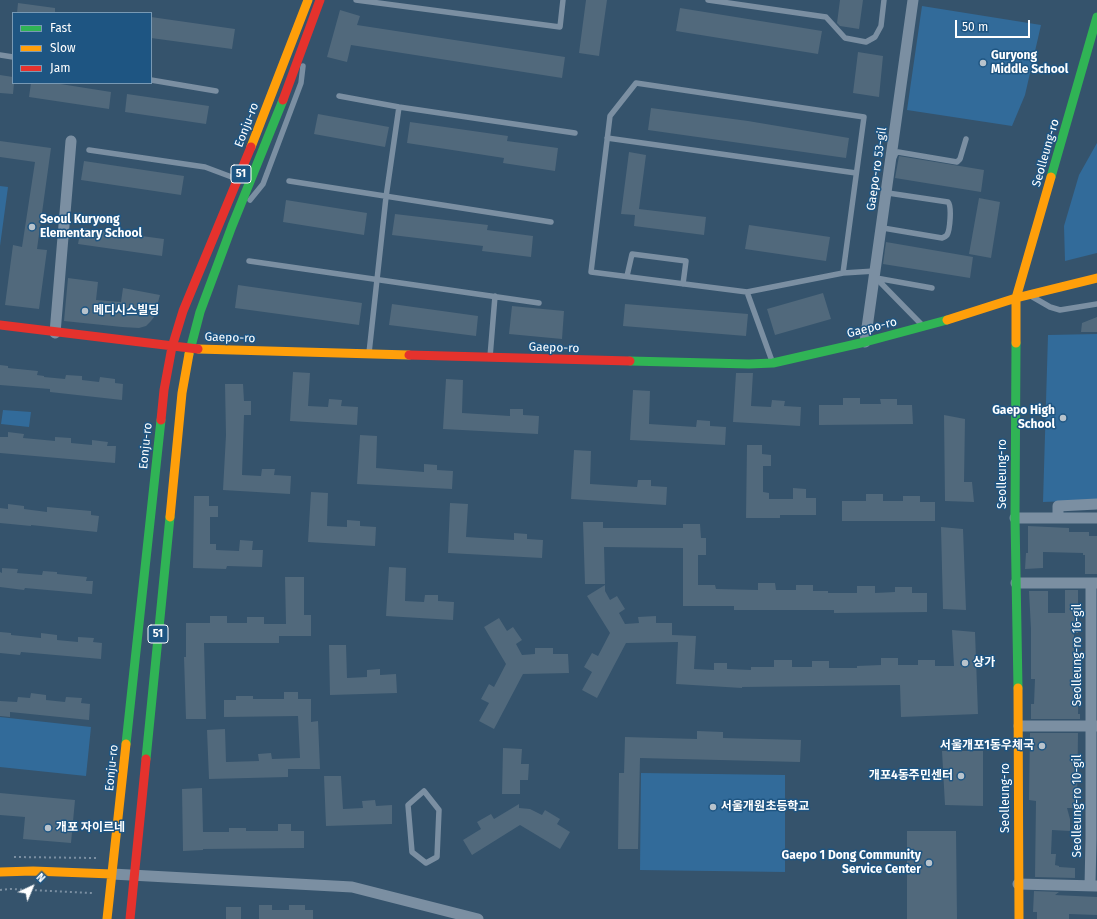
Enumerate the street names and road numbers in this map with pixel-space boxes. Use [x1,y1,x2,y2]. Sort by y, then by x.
street label: Eonju-ro [232,101,262,149]
street label: Seolleung-ro [1029,117,1063,189]
street label: Gaepo-ro 53-gil [864,126,890,212]
road number: 51 [231,165,251,183]
street label: Gaepo-ro [846,315,898,341]
street label: Gaepo-ro [204,330,256,346]
street label: Gaepo-ro [528,340,580,356]
street label: Eonju-ro [136,422,156,470]
street label: Seolleung-ro [996,439,1010,509]
street label: Seolleung-ro 16-gil [1071,604,1085,706]
road number: 51 [148,625,168,643]
street label: Eonju-ro [102,744,122,792]
street label: Seolleung-ro 10-gil [1071,755,1085,857]
street label: Seolleung-ro [999,763,1013,833]

